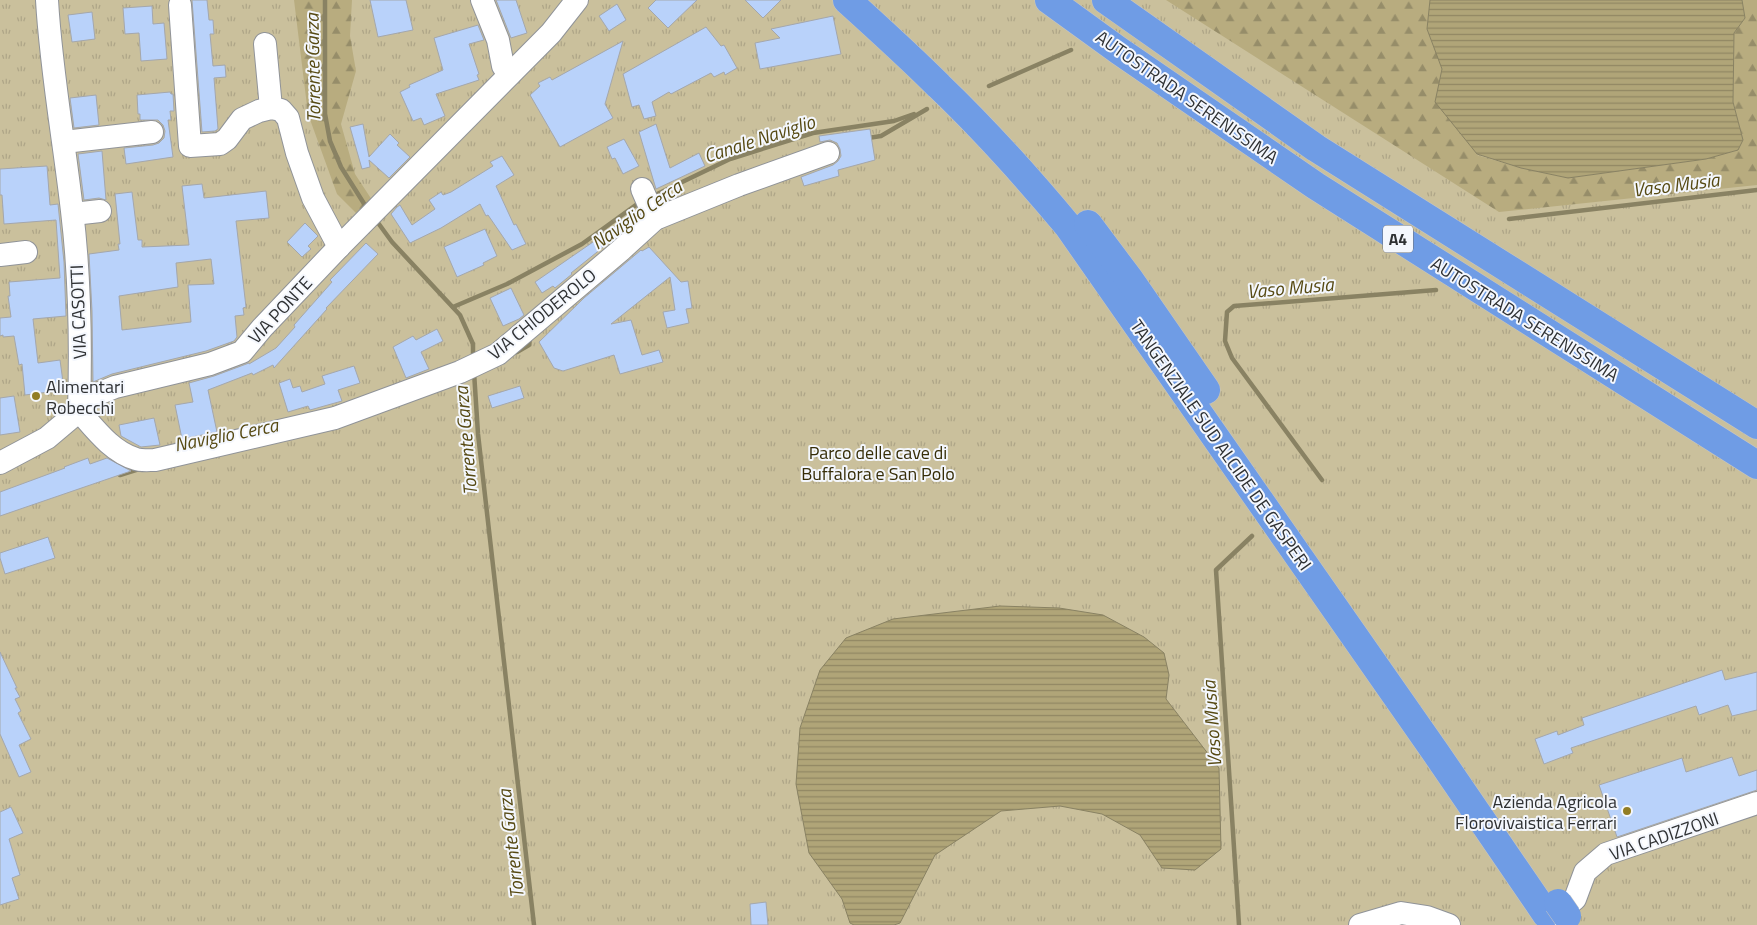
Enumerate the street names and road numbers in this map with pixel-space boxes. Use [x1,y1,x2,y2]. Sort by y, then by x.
street label: AUTOSTRADA SERENISSIMA [1090,24,1284,171]
road number: A4 [1383,225,1413,252]
street label: AUTOSTRADA SERENISSIMA [1426,250,1625,388]
street label: VIA CHIODEROLO [482,262,602,366]
street label: VIA CASOTTI [63,264,93,360]
street label: VIA PONTE [242,270,318,350]
street label: TANGENZIALE SUD ALCIDE DE GASPERI [1124,314,1318,576]
street label: VIA CADIZZONI [1606,805,1722,867]

